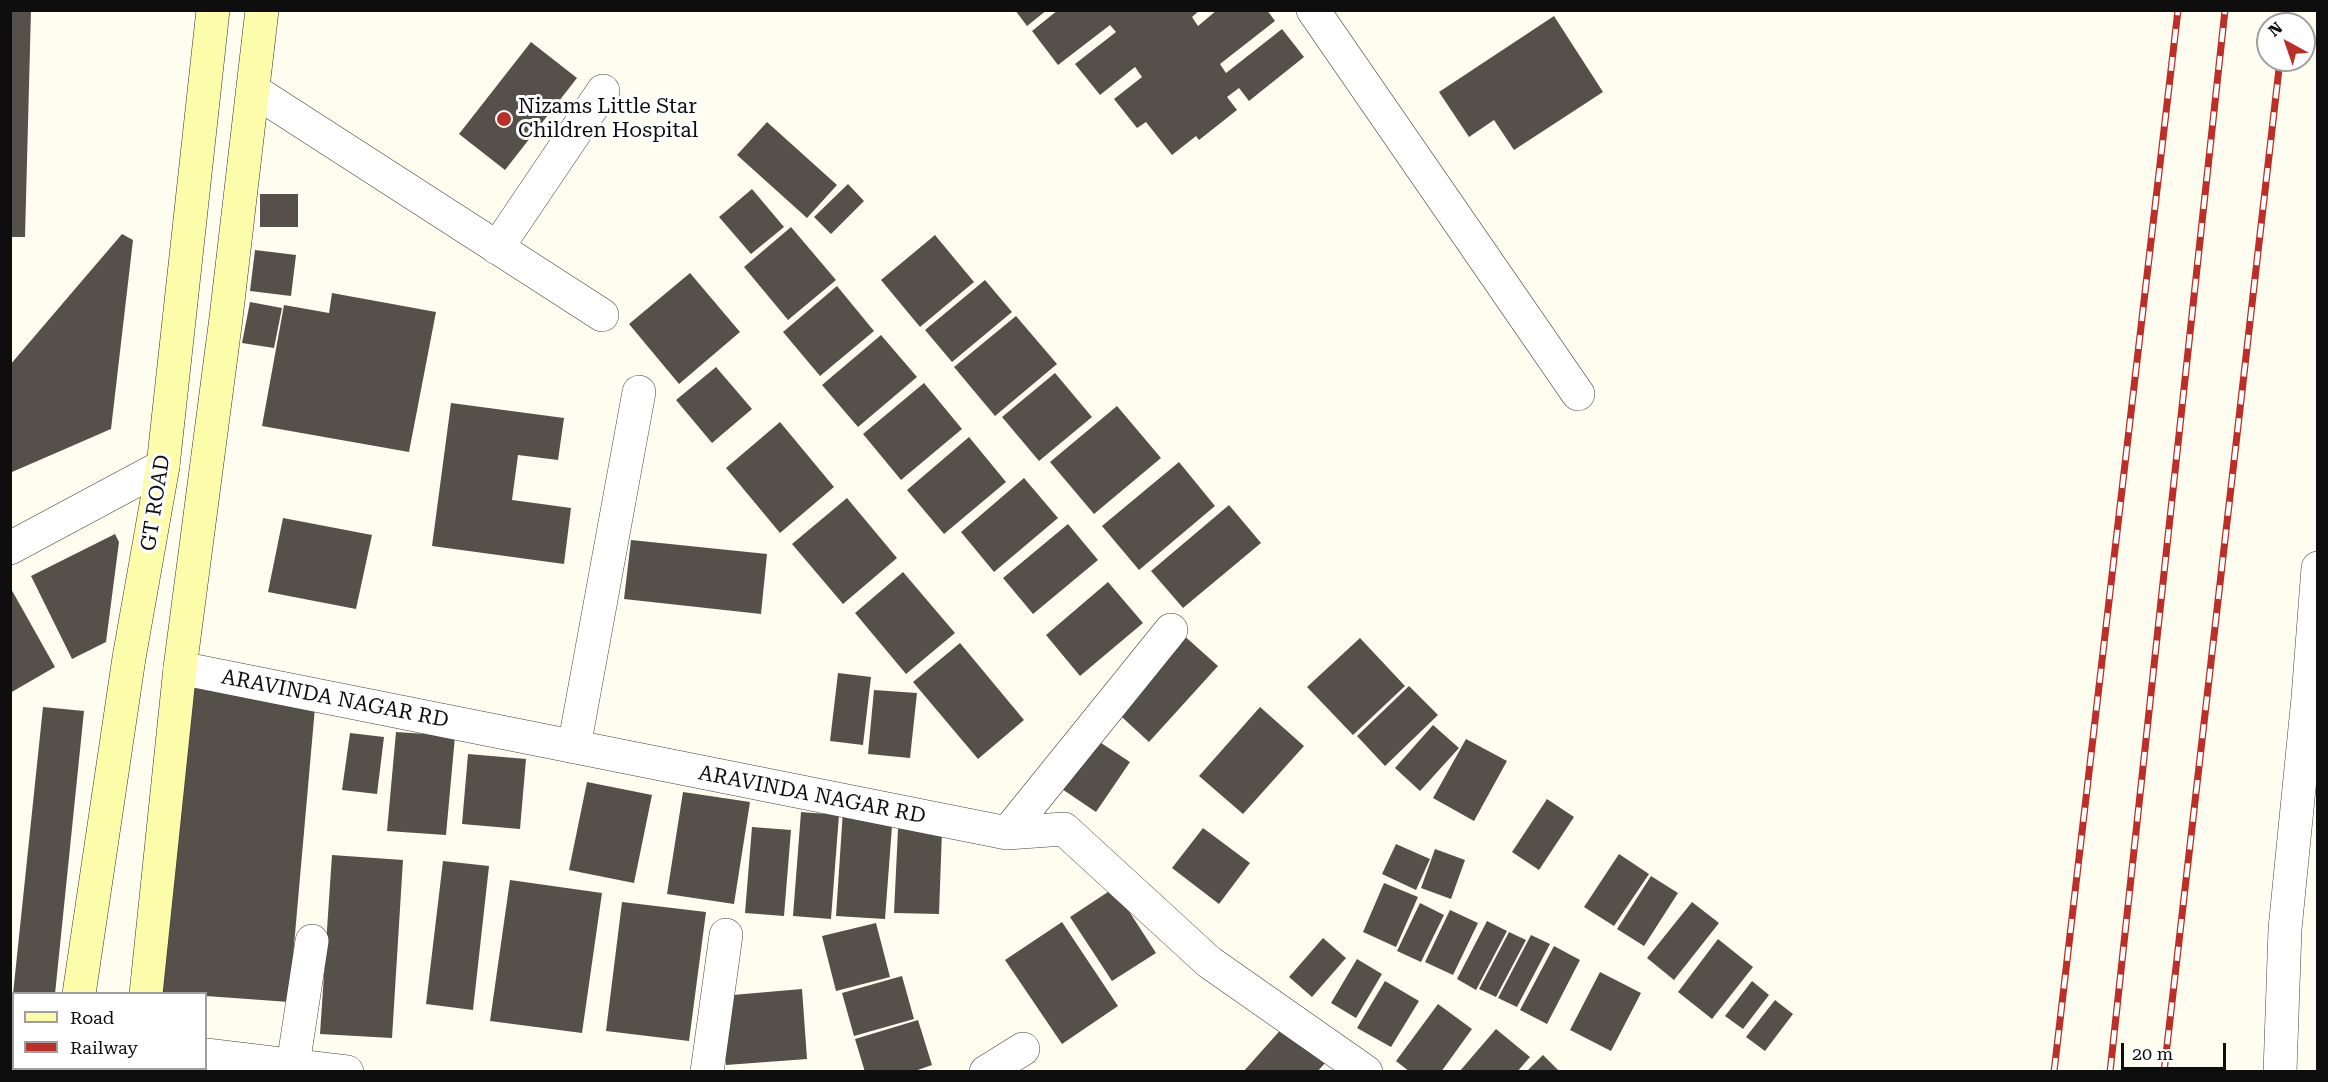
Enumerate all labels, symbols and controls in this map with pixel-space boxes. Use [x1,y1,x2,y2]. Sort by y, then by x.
north arrow [2256,12,2316,72]
text: N [2265,18,2286,41]
place label: Nizams Little Star Children Hospital [518,94,698,144]
marker: Nizams Little Star Children Hospital [495,110,513,128]
street label: GT ROAD [136,453,176,553]
street label: ARAVINDA NAGAR RD [219,665,451,733]
street label: ARAVINDA NAGAR RD [696,761,928,829]
legend [12,992,207,1070]
text: Road [70,1007,114,1028]
scale bar [2124,1031,2229,1069]
text: Railway [70,1037,138,1058]
text: 20 m [2132,1043,2173,1064]

